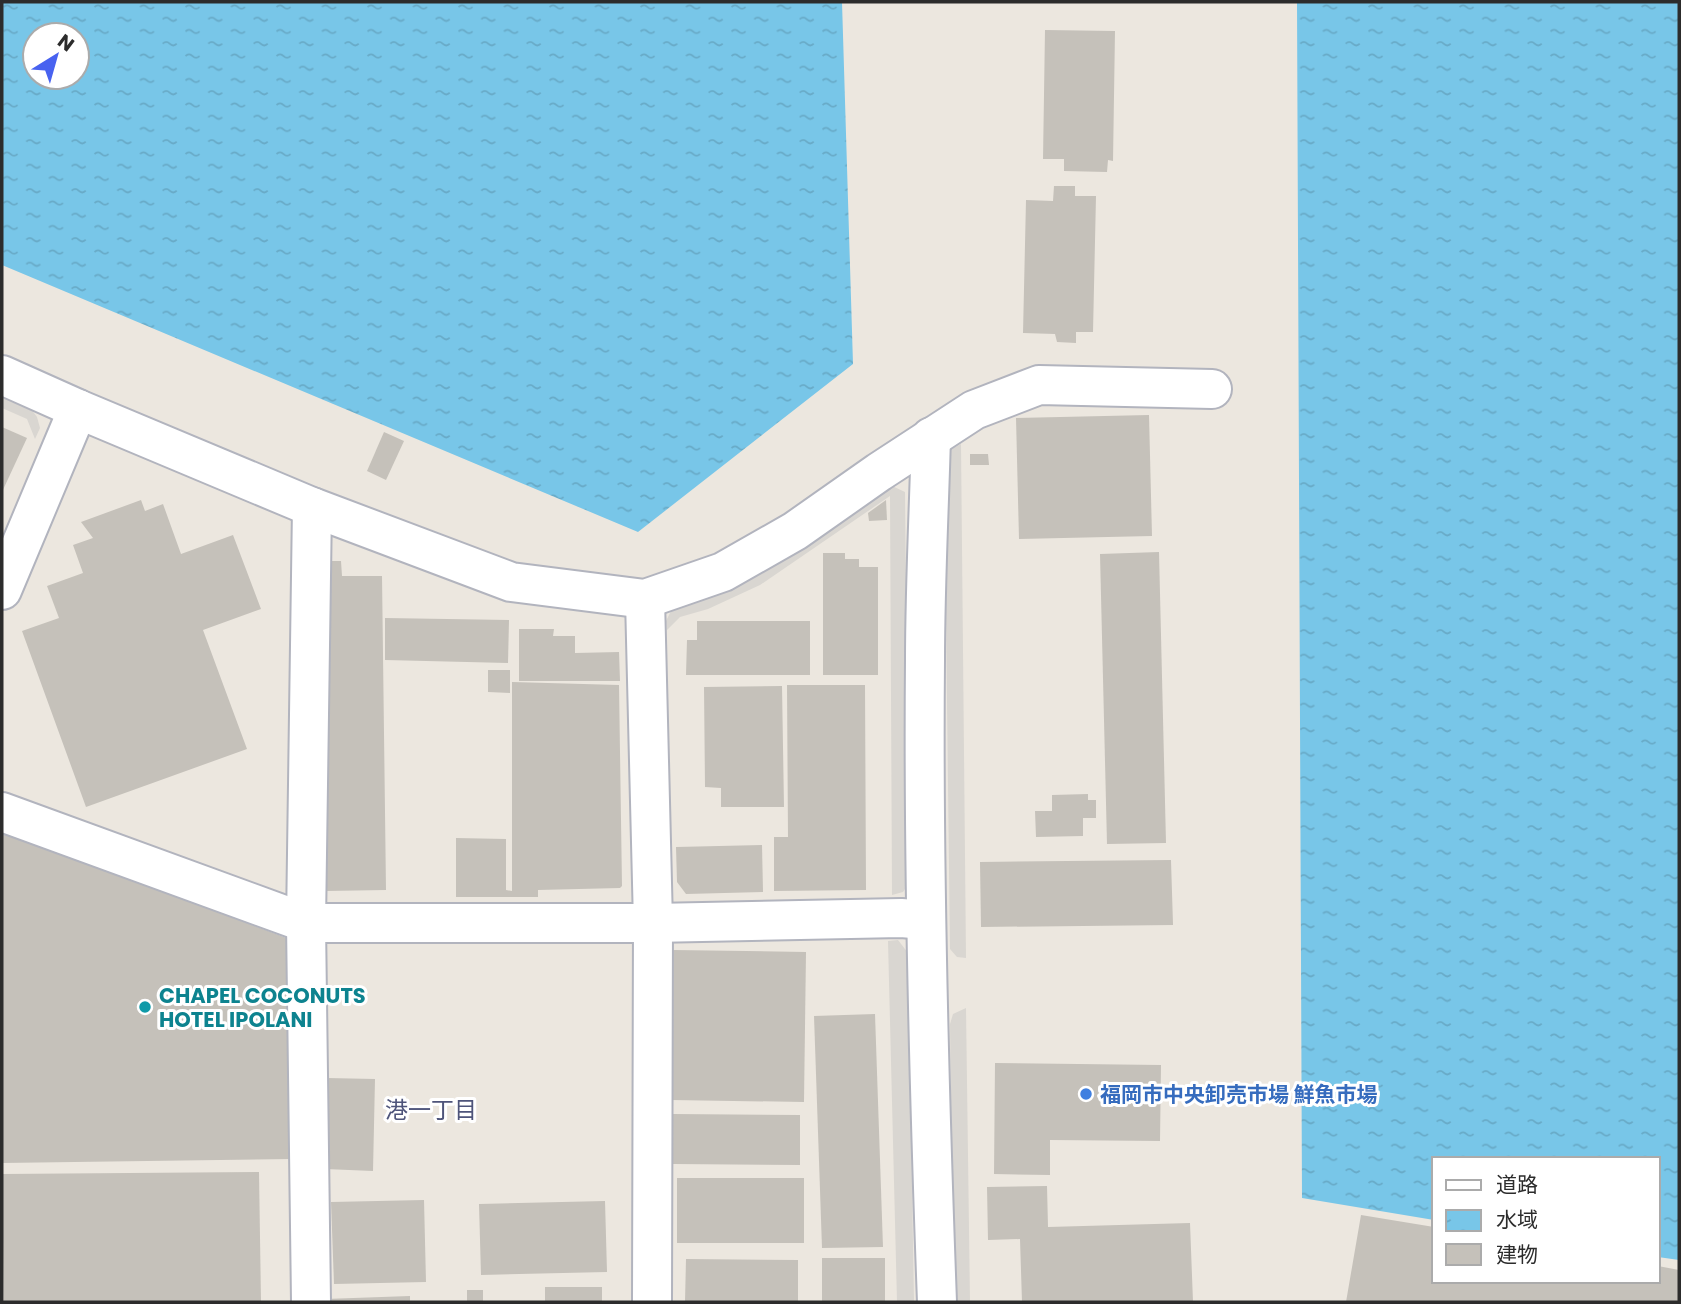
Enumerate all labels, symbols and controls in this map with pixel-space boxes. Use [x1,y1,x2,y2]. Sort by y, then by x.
north arrow [21,21,91,91]
text: N [52,28,80,58]
place label: CHAPEL COCONUTS HOTEL IPOLANI [159,981,366,1034]
marker: CHAPEL COCONUTS HOTEL IPOLANI [137,999,153,1015]
place label: 福岡市中央卸売市場 鮮魚市場 [1100,1080,1377,1109]
marker: 福岡市中央卸売市場 鮮魚市場 [1078,1086,1094,1102]
district label: 港一丁目 [385,1094,477,1126]
legend [1432,1157,1660,1283]
text: 道路 [1496,1170,1538,1199]
text: 水域 [1496,1205,1538,1234]
text: 建物 [1496,1240,1538,1269]

